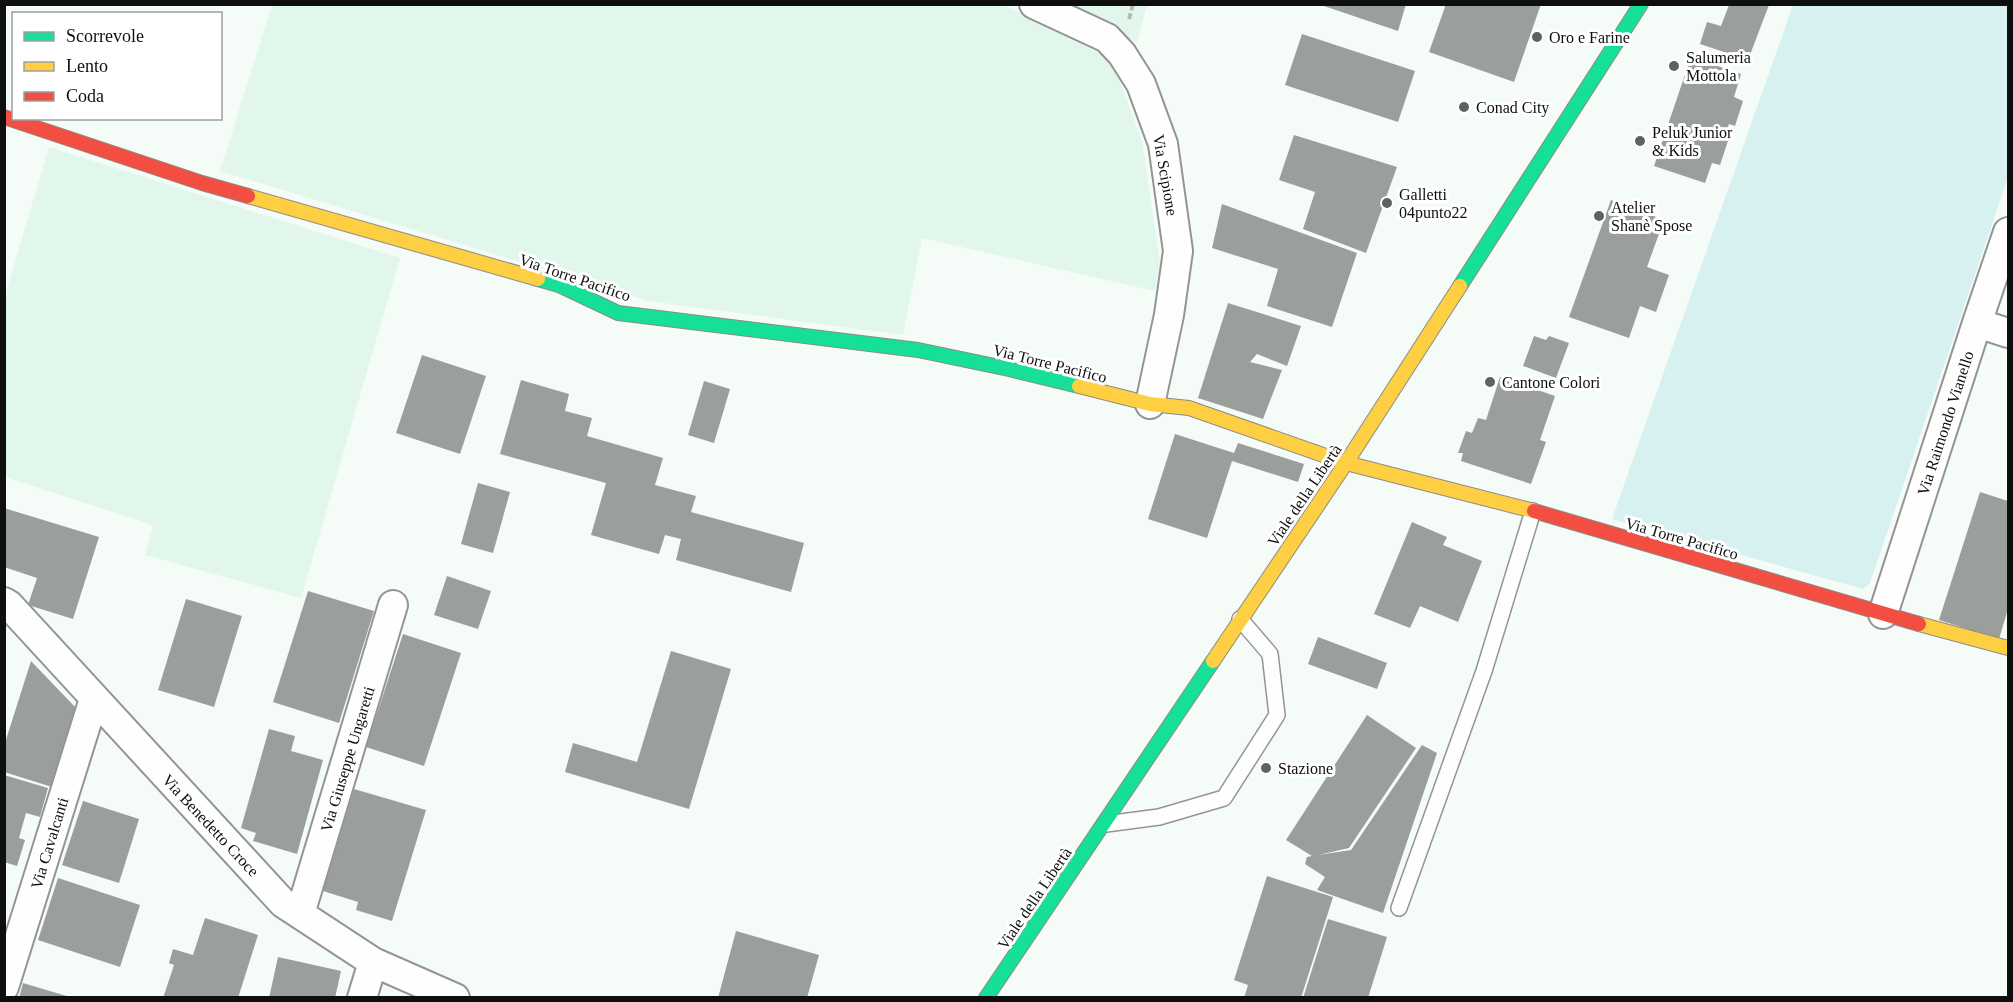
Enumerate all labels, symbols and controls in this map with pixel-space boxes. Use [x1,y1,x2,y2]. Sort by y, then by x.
legend [12,12,222,120]
text: Scorrevole [66,26,144,46]
place label: Oro e Farine [1549,29,1630,46]
marker: Oro e Farine [1530,30,1544,44]
place label: Salumeria Mottola [1686,49,1751,84]
text: Lento [66,56,108,76]
marker: Salumeria Mottola [1667,59,1681,73]
text: Coda [66,86,104,106]
place label: Conad City [1476,99,1549,117]
marker: Conad City [1457,100,1471,114]
place label: Peluk Junior & Kids [1652,124,1733,159]
street label: Via Scipione [1149,133,1181,217]
marker: Peluk Junior & Kids [1633,134,1647,148]
place label: Galletti 04punto22 [1399,186,1467,222]
marker: Galletti 04punto22 [1380,196,1394,210]
place label: Atelier Shanè Spose [1611,199,1692,235]
marker: Atelier Shanè Spose [1592,209,1606,223]
street label: Via Torre Pacifico [517,250,633,305]
street label: Via Torre Pacifico [991,341,1109,386]
street label: Via Raimondo Vianello [1914,349,1977,497]
place label: Cantone Colori [1502,374,1601,391]
marker: Cantone Colori [1483,375,1497,389]
street label: Viale della Libertà [1264,441,1345,549]
street label: Via Torre Pacifico [1623,514,1740,563]
street label: Via Giuseppe Ungaretti [317,684,379,834]
place label: Stazione [1278,760,1333,777]
marker: Stazione [1259,761,1273,775]
street label: Via Benedetto Croce [159,771,262,880]
street label: Via Cavalcanti [28,795,72,891]
street label: Viale della Libertà [994,844,1075,952]

